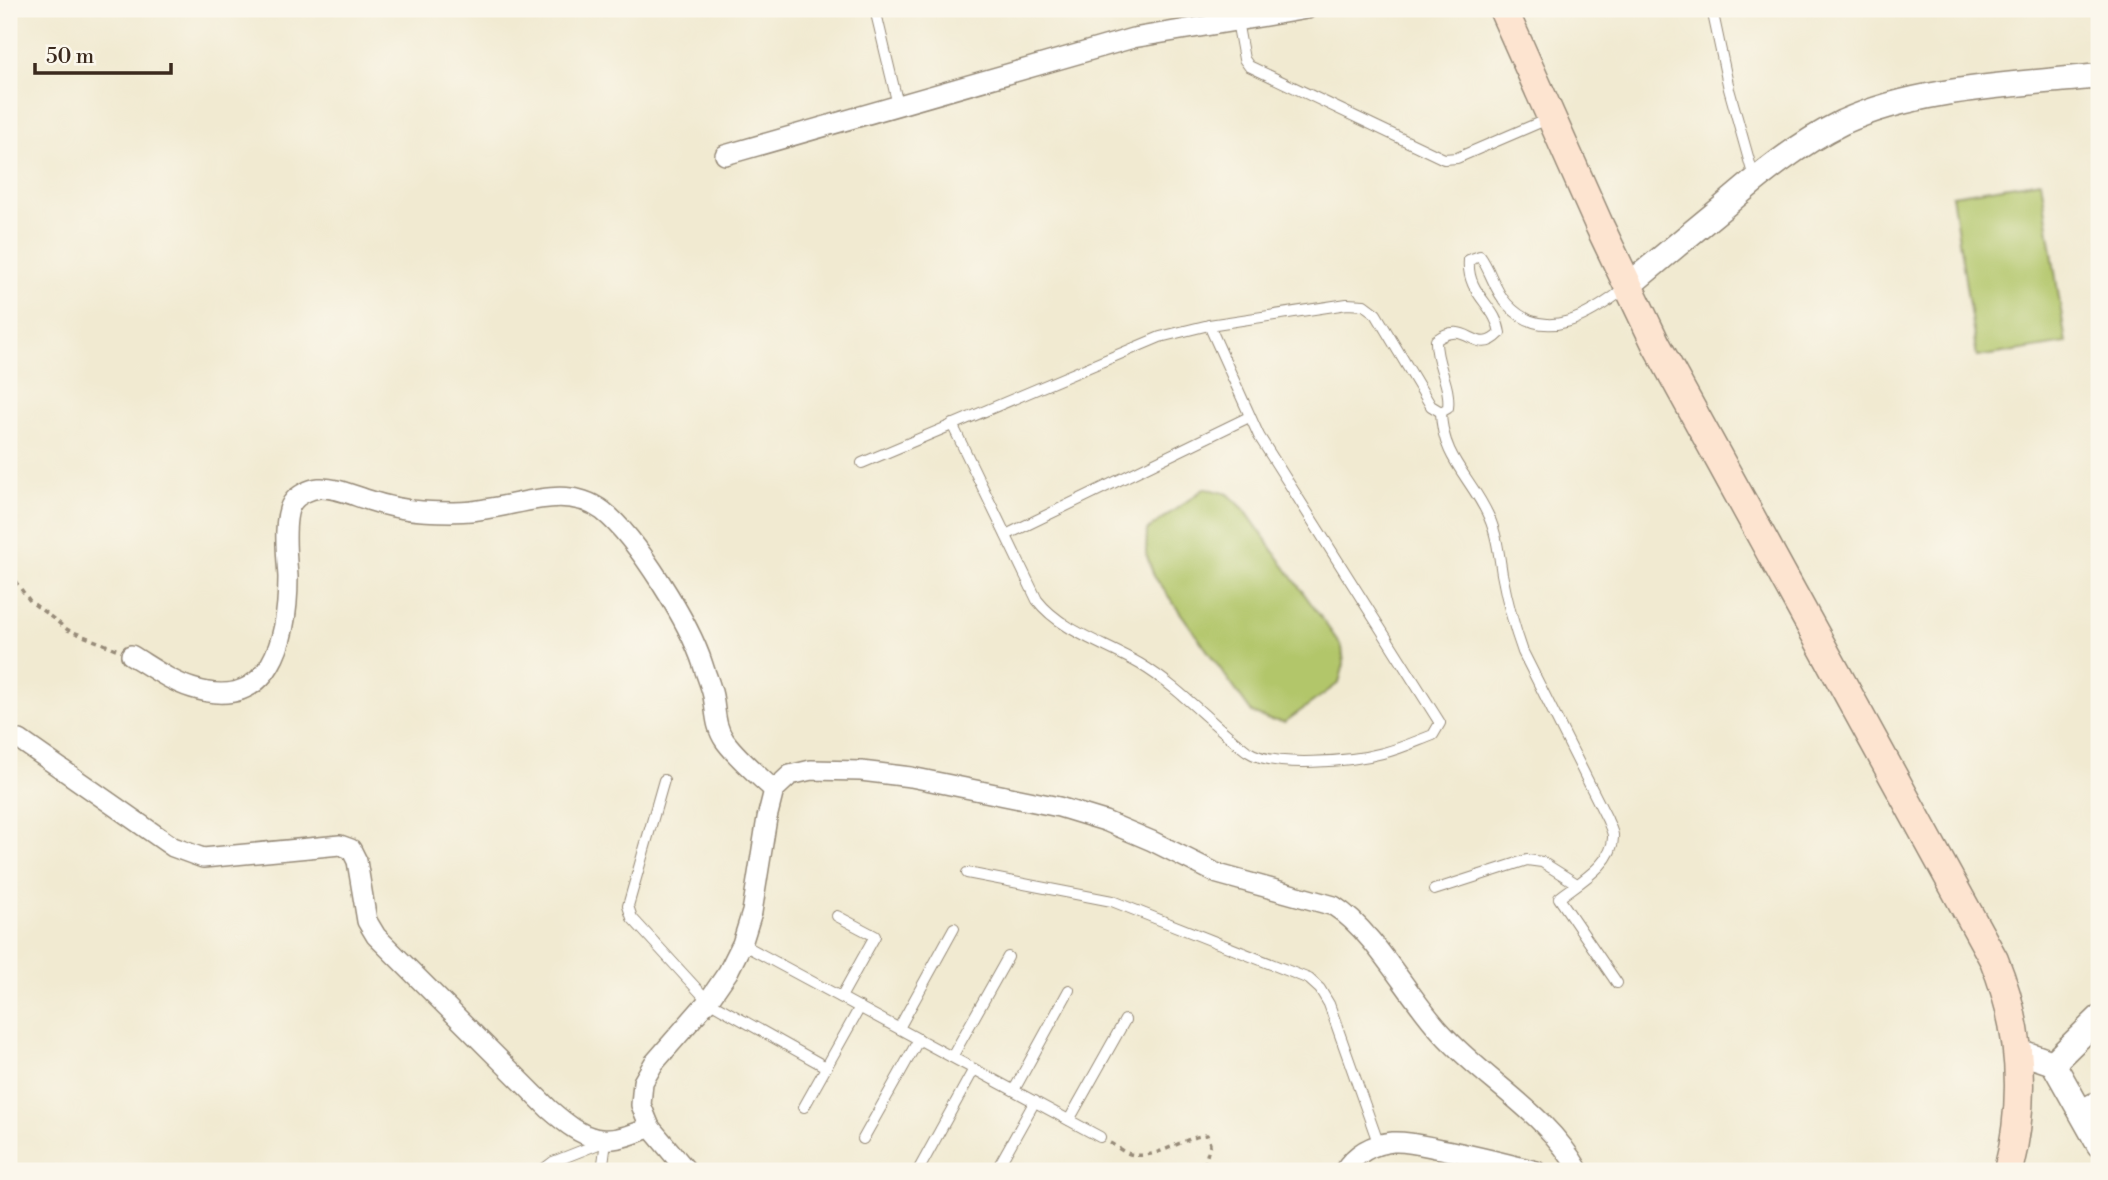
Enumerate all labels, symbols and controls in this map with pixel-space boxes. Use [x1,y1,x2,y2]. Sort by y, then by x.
scale bar [35,32,172,76]
text: 50 m [46,44,94,70]

